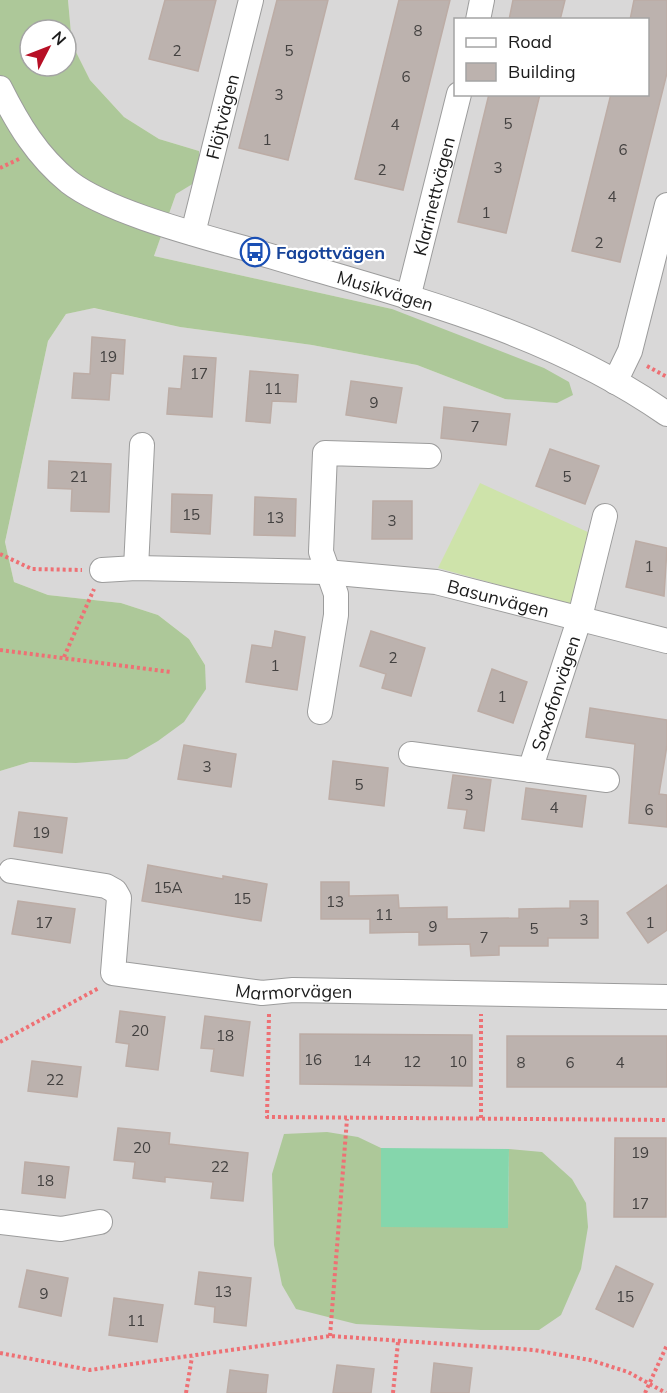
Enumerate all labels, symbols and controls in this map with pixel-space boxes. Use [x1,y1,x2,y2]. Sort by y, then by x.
north arrow [18,18,78,78]
legend [454,18,649,96]
house number: 8 [413,21,423,40]
text: N [48,27,71,49]
text: Road [508,30,552,53]
house number: 2 [172,41,182,60]
house number: 5 [284,41,294,60]
text: Building [508,60,576,83]
house number: 6 [401,67,411,86]
street label: Flöjtvägen [200,72,244,162]
house number: 3 [274,85,284,104]
house number: 5 [503,114,513,133]
house number: 4 [390,115,400,134]
house number: 1 [262,130,272,149]
street label: Klarinettvägen [408,134,459,258]
house number: 6 [618,140,628,159]
house number: 3 [493,158,503,177]
house number: 2 [377,160,387,179]
house number: 4 [607,187,617,206]
house number: 1 [481,203,491,222]
house number: 2 [594,233,604,252]
bus stop icon: Fagottvägen [239,236,271,268]
place label: Fagottvägen [276,241,385,264]
street label: Musikvägen [334,265,437,316]
house number: 19 [99,347,117,366]
house number: 17 [190,364,208,383]
house number: 11 [264,379,282,398]
house number: 9 [369,393,379,412]
house number: 7 [470,417,480,436]
house number: 21 [70,467,88,486]
house number: 5 [562,467,572,486]
house number: 15 [182,505,200,524]
house number: 13 [266,508,284,527]
house number: 3 [387,511,397,530]
house number: 1 [644,557,654,576]
street label: Basunvägen [445,574,552,622]
street label: Saxofonvägen [526,632,585,754]
house number: 2 [388,648,398,667]
house number: 1 [270,656,280,675]
house number: 1 [497,687,507,706]
house number: 3 [202,757,212,776]
house number: 5 [354,775,364,794]
house number: 3 [464,785,474,804]
house number: 4 [549,798,559,817]
house number: 6 [644,800,654,819]
house number: 19 [32,823,50,842]
house number: 15A [153,878,183,897]
house number: 15 [233,889,251,908]
house number: 13 [326,892,344,911]
house number: 11 [375,905,393,924]
house number: 3 [579,910,589,929]
house number: 17 [35,913,53,932]
house number: 1 [645,913,655,932]
house number: 9 [428,917,438,936]
house number: 5 [529,919,539,938]
house number: 7 [479,928,489,947]
street label: Marmorvägen [234,978,353,1005]
house number: 20 [131,1021,149,1040]
house number: 18 [216,1026,234,1045]
house number: 16 [304,1050,322,1069]
house number: 14 [353,1051,371,1070]
house number: 12 [403,1052,421,1071]
house number: 10 [449,1052,467,1071]
house number: 8 [516,1053,526,1072]
house number: 6 [565,1053,575,1072]
house number: 4 [615,1053,625,1072]
house number: 22 [46,1070,64,1089]
house number: 20 [133,1138,151,1157]
house number: 19 [631,1143,649,1162]
house number: 22 [211,1157,229,1176]
house number: 18 [36,1171,54,1190]
house number: 17 [631,1194,649,1213]
house number: 13 [214,1282,232,1301]
house number: 9 [39,1284,49,1303]
house number: 15 [616,1287,634,1306]
house number: 11 [127,1311,145,1330]

